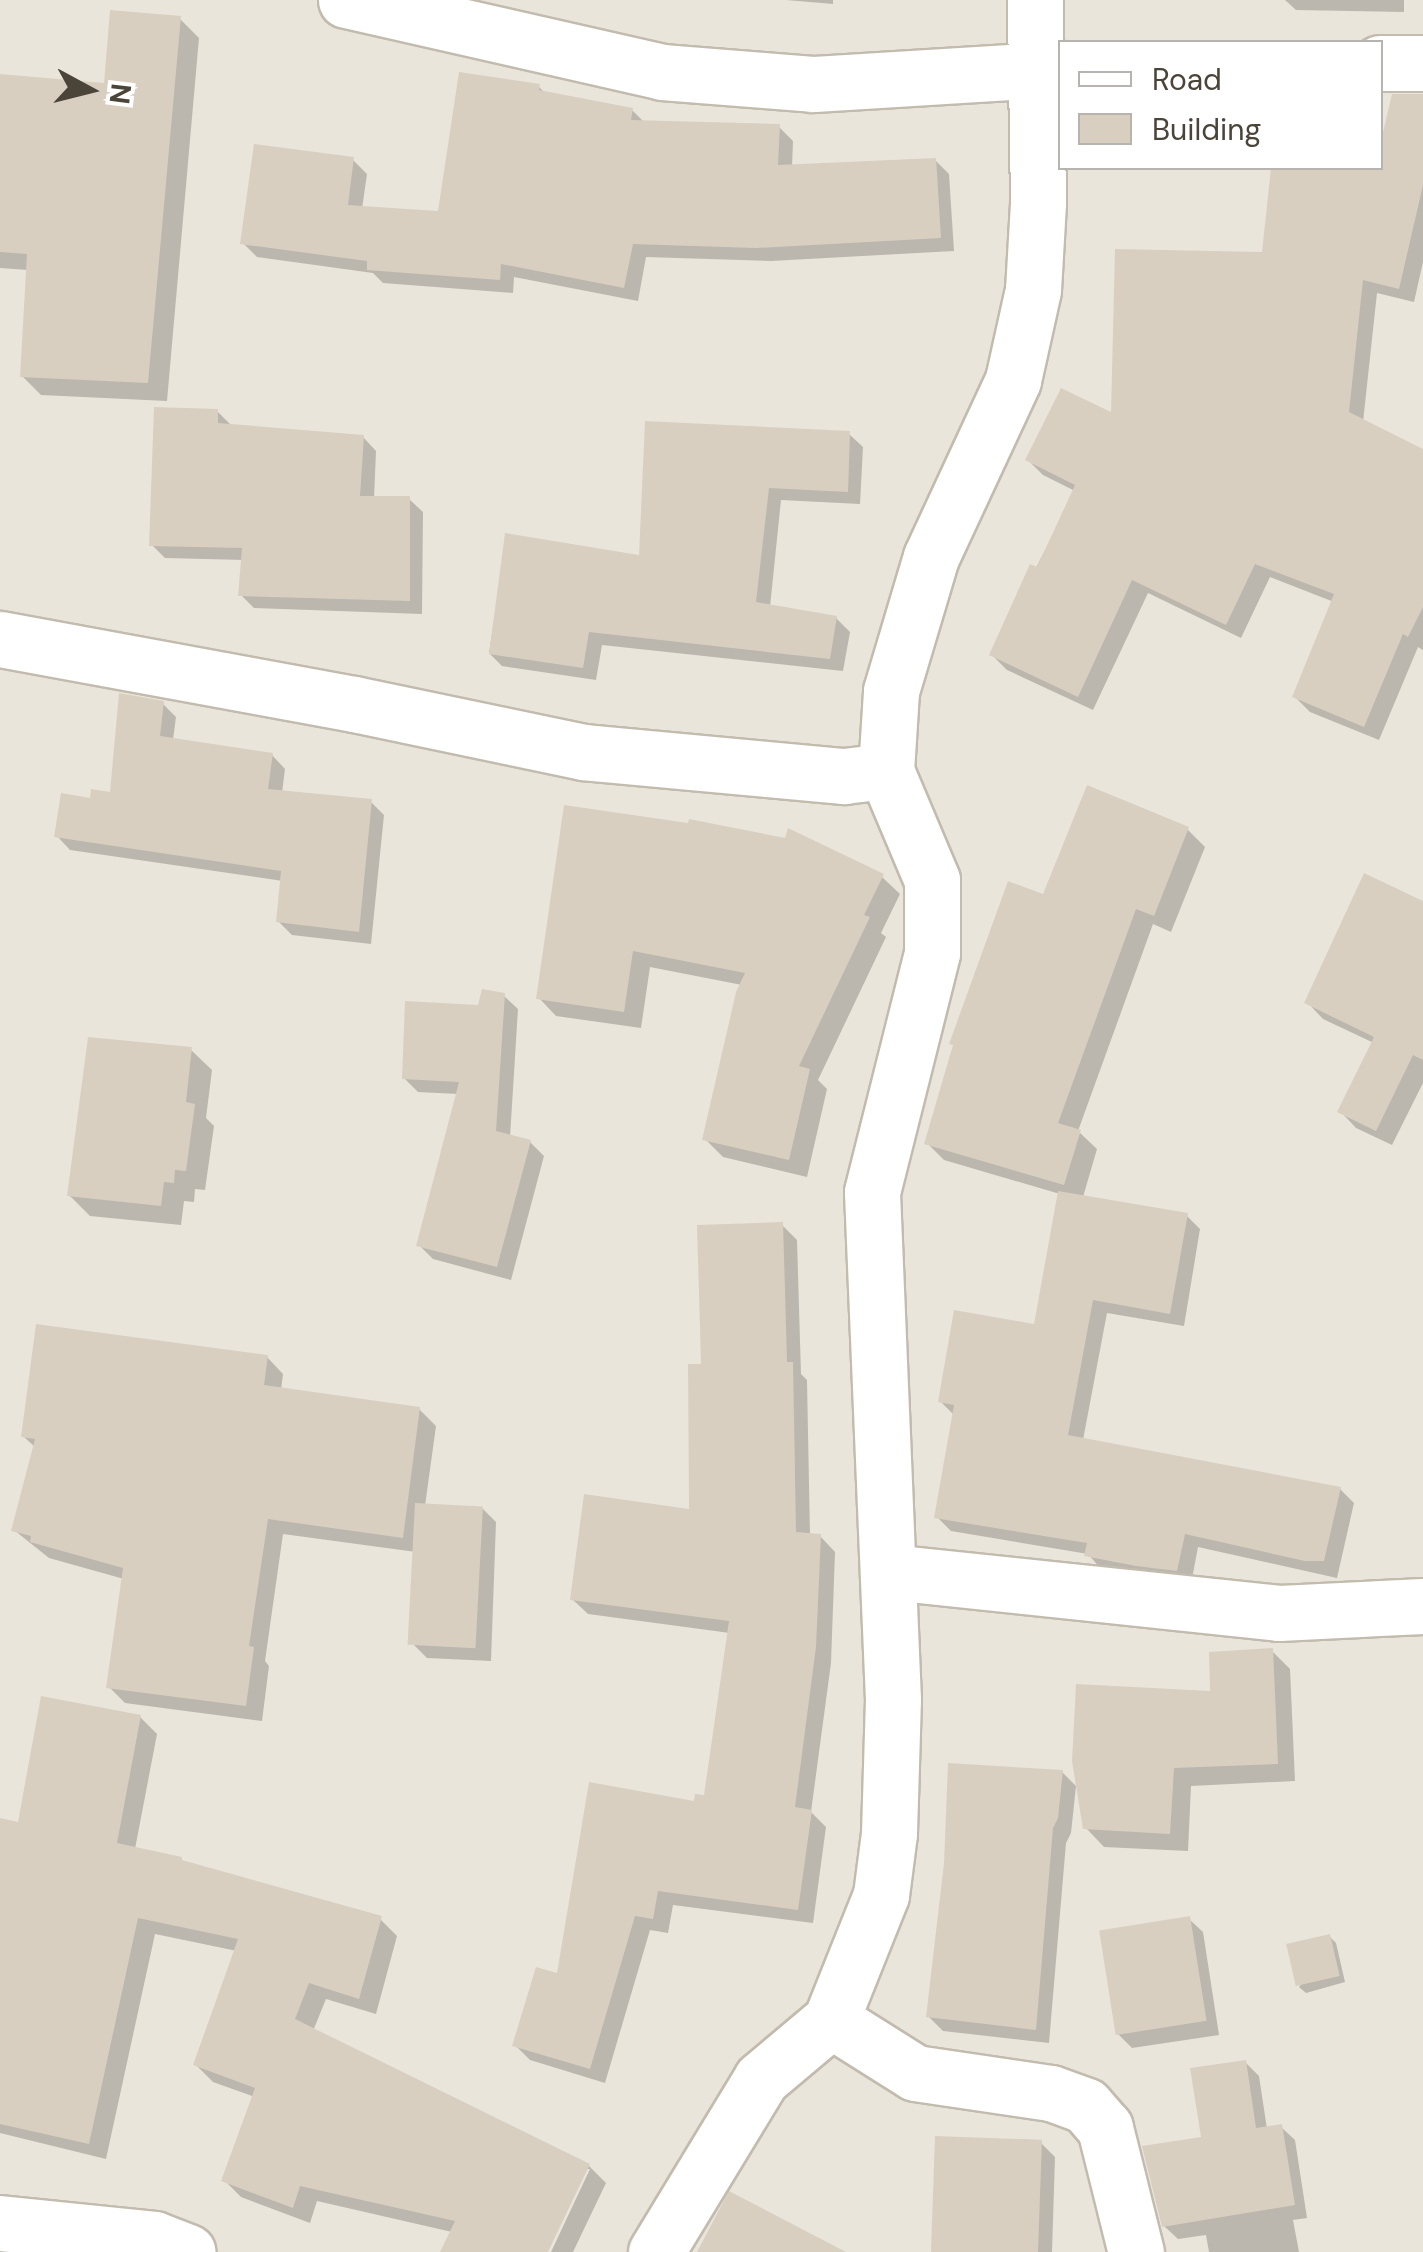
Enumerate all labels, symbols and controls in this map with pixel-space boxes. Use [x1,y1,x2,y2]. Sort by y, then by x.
north arrow [40,40,140,140]
legend [1058,40,1383,170]
text: Road [1152,60,1222,99]
text: N [101,81,140,106]
text: Building [1152,110,1261,149]

